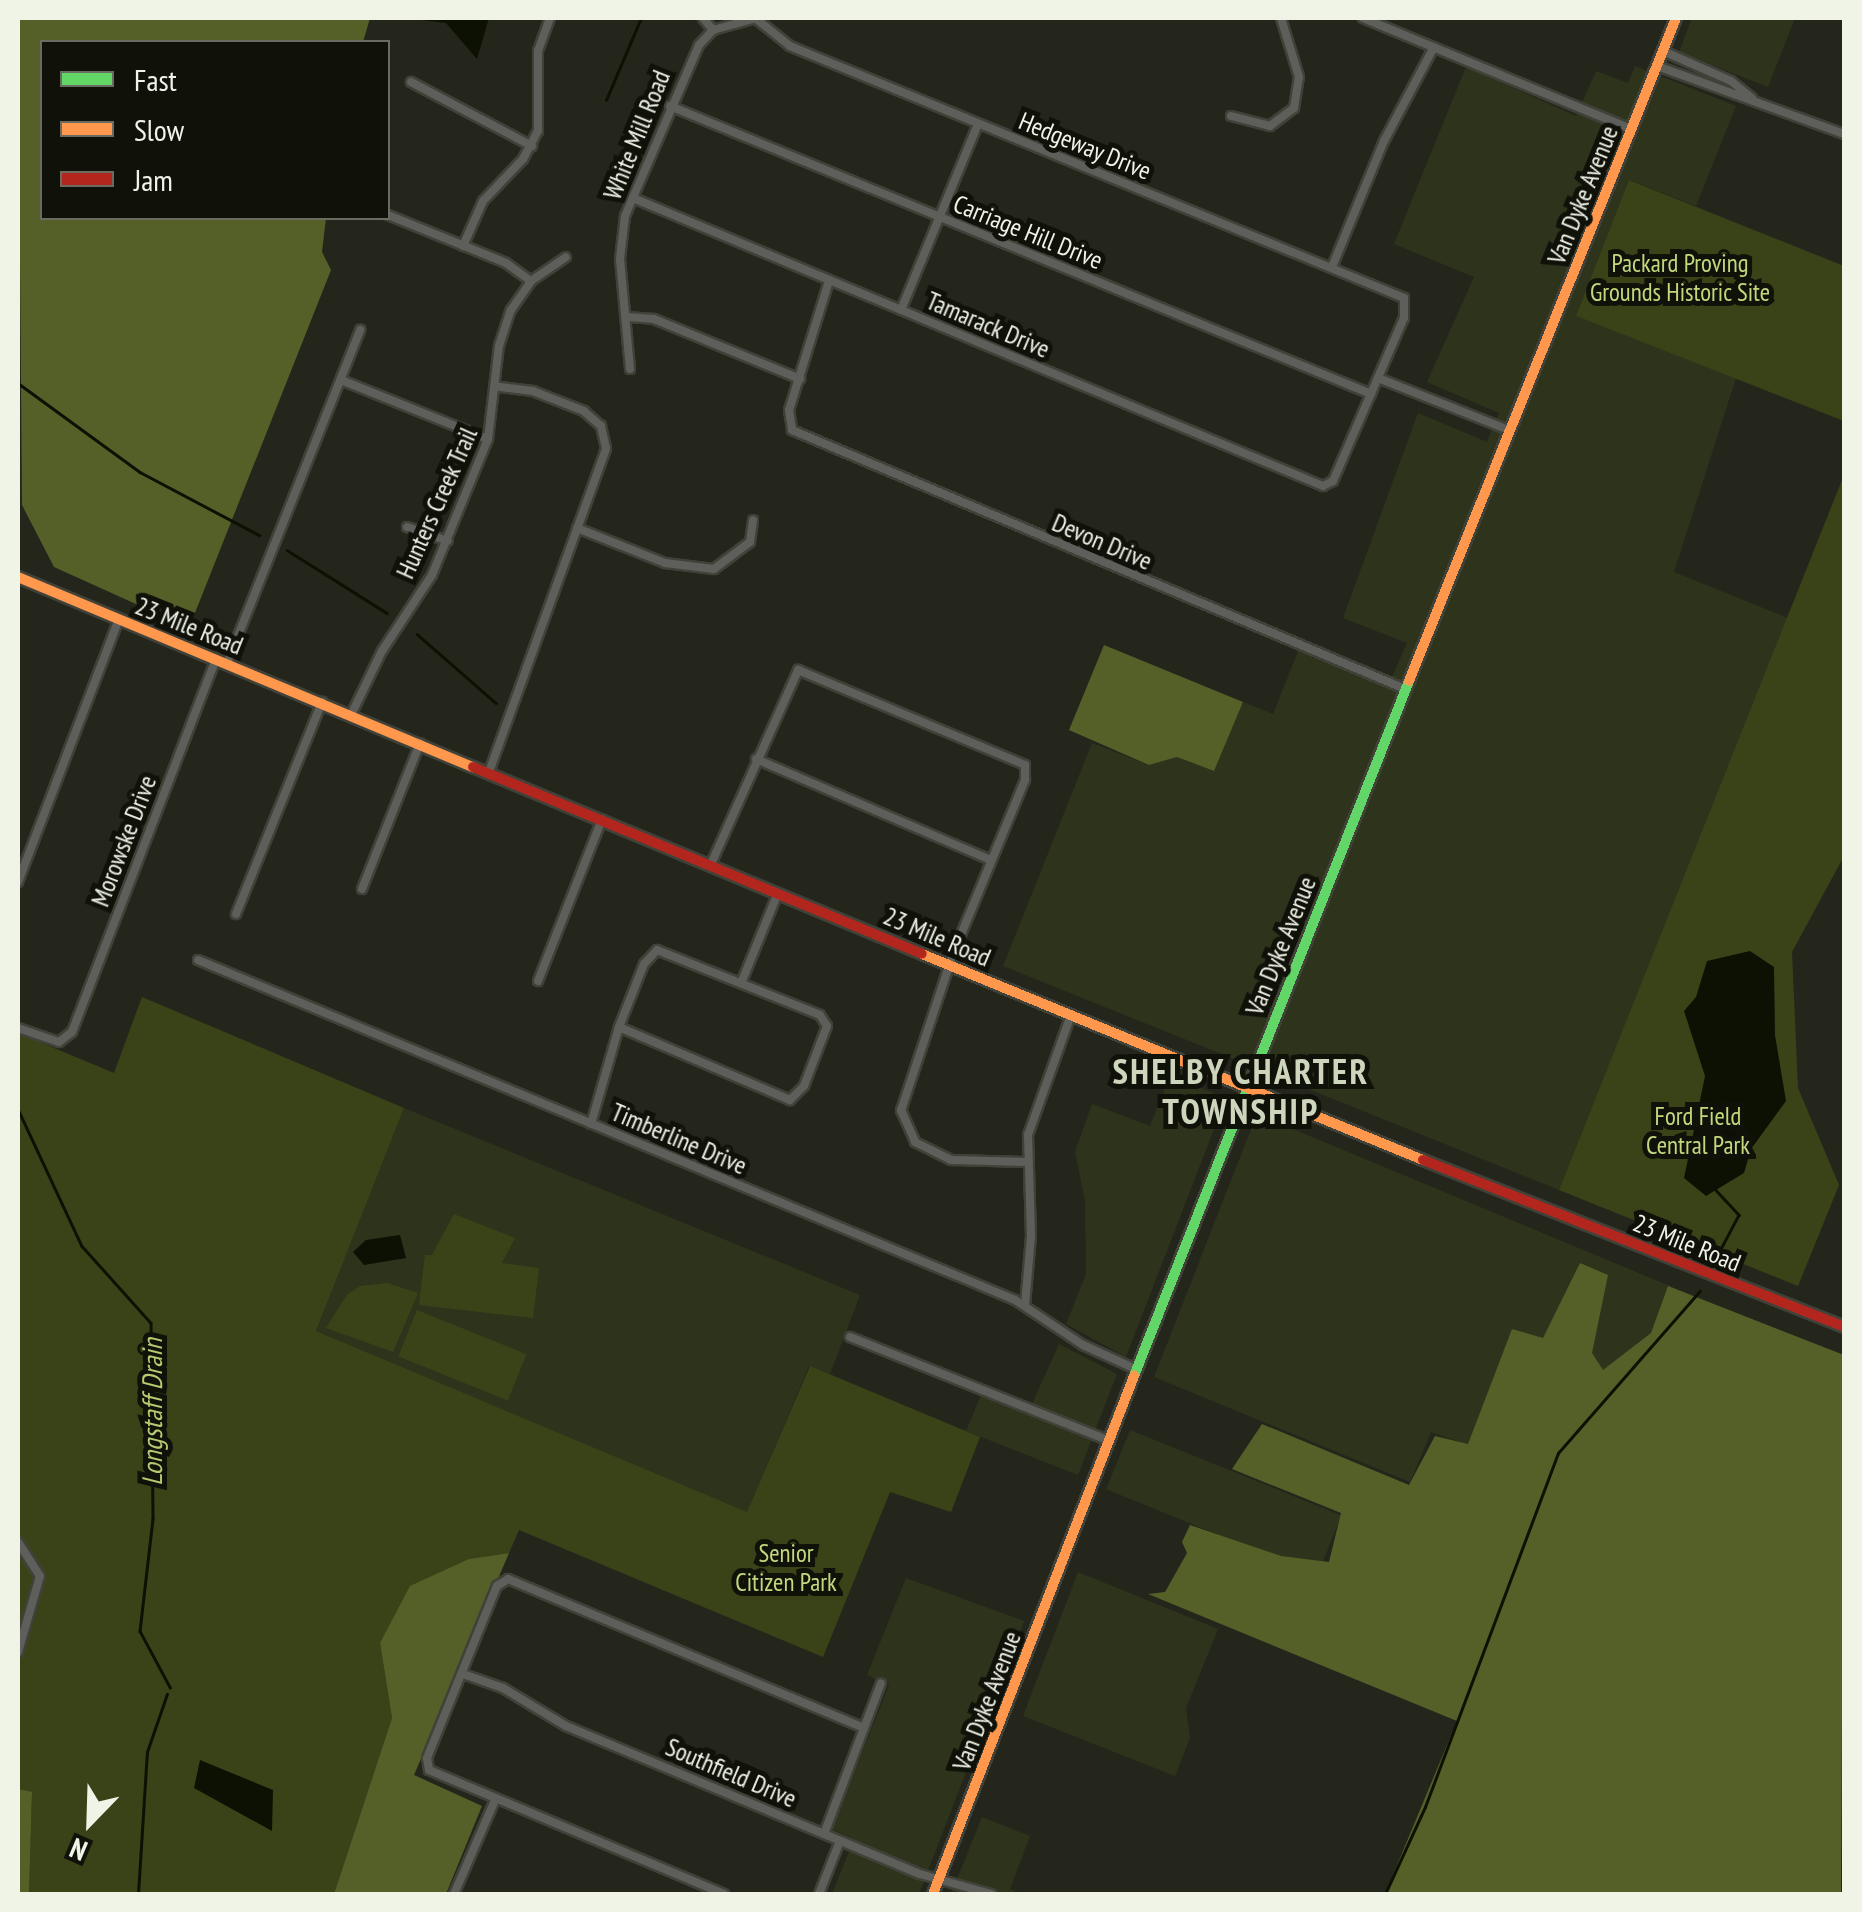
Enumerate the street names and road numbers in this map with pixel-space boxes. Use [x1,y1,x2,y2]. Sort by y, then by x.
street label: White Mill Road [598,66,676,204]
street label: Hedgeway Drive [1014,106,1156,186]
street label: Van Dyke Avenue [1541,121,1625,269]
street label: Carriage Hill Drive [949,189,1107,275]
street label: Tamarack Drive [922,286,1054,364]
street label: Hunters Creek Trail [390,422,484,584]
street label: Devon Drive [1048,508,1156,576]
street label: 23 Mile Road [131,591,247,661]
street label: Morowske Drive [85,771,163,911]
street label: Van Dyke Avenue [1239,872,1323,1020]
street label: 23 Mile Road [879,901,995,973]
street label: Timberline Drive [607,1097,751,1181]
street label: 23 Mile Road [1629,1208,1745,1278]
street label: Van Dyke Avenue [947,1627,1027,1775]
street label: Southfield Drive [661,1732,801,1814]

